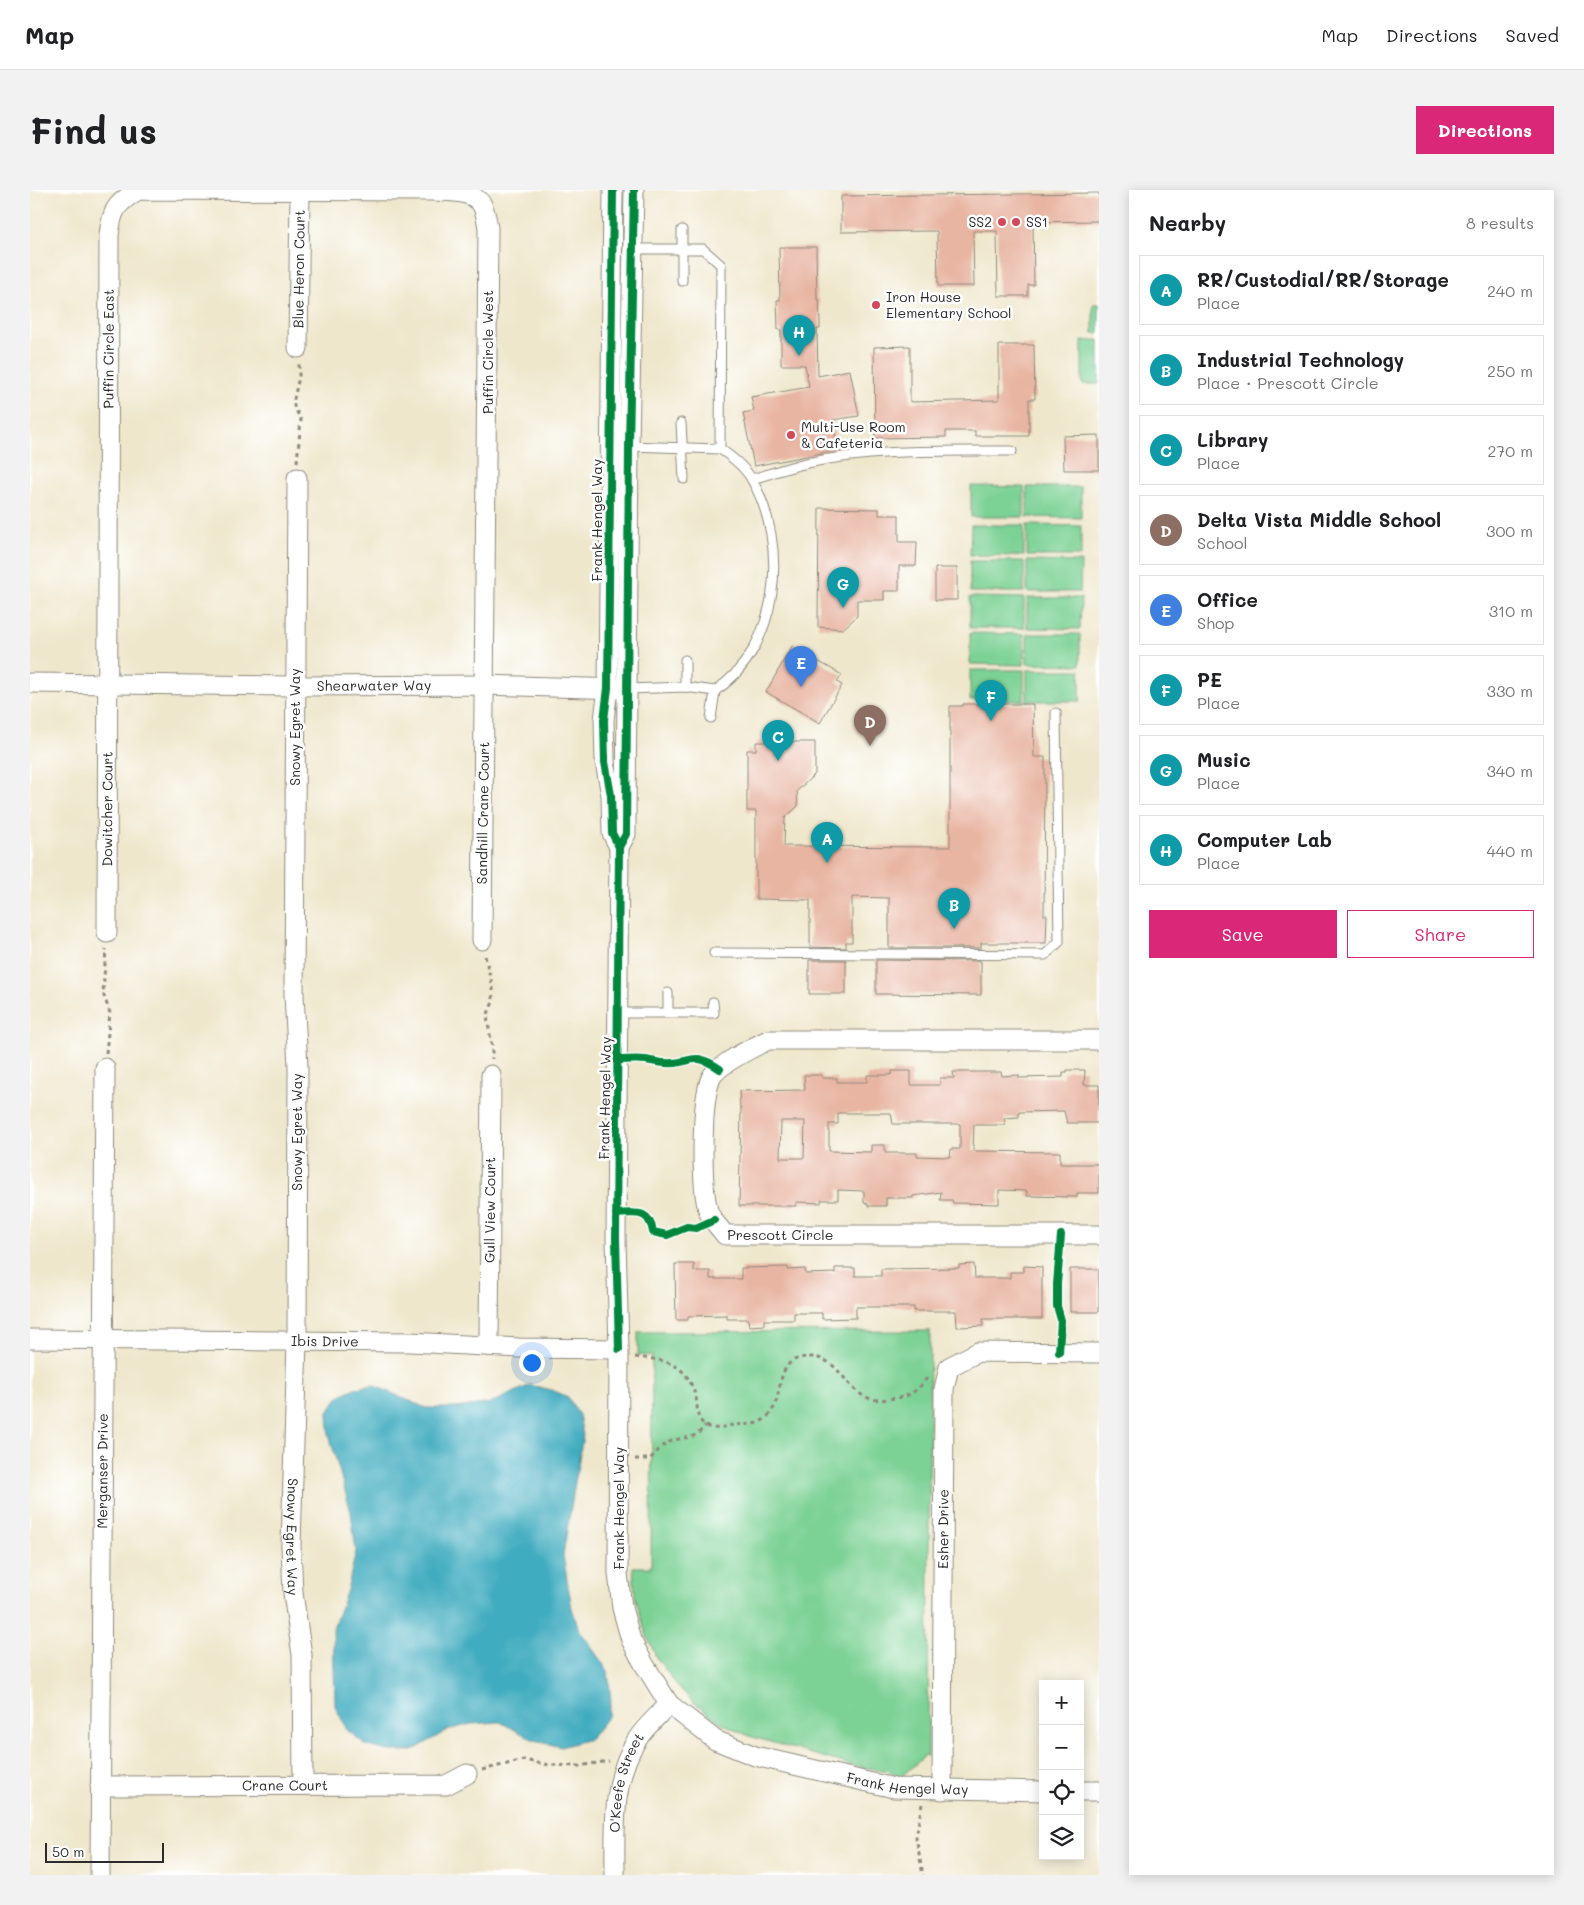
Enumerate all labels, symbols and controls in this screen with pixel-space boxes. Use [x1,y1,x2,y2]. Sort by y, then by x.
text: Map [25,19,74,50]
text: Map [1321,23,1358,47]
text: Directions [1386,23,1478,47]
text: Saved [1506,23,1559,47]
button: Directions [1416,106,1554,154]
text: Find us [30,107,157,153]
text: Nearby [1149,209,1226,236]
street label: Blue Heron Court [288,210,309,328]
place label: SS2 [968,212,992,231]
place label: SS1 [1026,212,1048,231]
text: 8 results [1466,212,1534,233]
marker: SS2 [996,216,1008,228]
marker: SS1 [1010,216,1022,228]
text: RR/Custodial/RR/Storage [1197,267,1449,292]
text: A [1160,280,1172,301]
text: 240 m [1487,280,1533,301]
place label: Iron House Elementary School [886,287,1012,322]
street label: Puffin Circle East [99,289,118,409]
street label: Puffin Circle West [478,290,497,414]
text: Place [1197,292,1240,313]
marker: Iron House Elementary School [870,299,882,311]
pin: H [783,315,815,356]
text: Industrial Technology [1197,347,1404,372]
text: B [1161,360,1171,381]
text: 250 m [1487,360,1533,381]
text: Place · Prescott Circle [1197,372,1379,393]
place label: Multi-Use Room & Cafeteria [801,417,906,452]
text: Library [1197,427,1268,452]
marker: Multi-Use Room & Cafeteria [785,429,797,441]
text: C [1160,440,1172,461]
text: 270 m [1487,440,1533,461]
text: Place [1197,452,1240,473]
street label: Frank Hengel Way [587,459,606,581]
text: Delta Vista Middle School [1197,507,1441,532]
text: D [1160,520,1172,541]
text: 300 m [1486,520,1533,541]
text: School [1197,532,1247,553]
pin: G [827,567,859,608]
text: Office [1197,587,1258,612]
text: E [1161,600,1171,621]
text: 310 m [1489,600,1533,621]
text: Shop [1197,612,1234,633]
pin: E [785,646,817,687]
text: PE [1197,667,1222,692]
street label: Snowy Egret Way [285,668,304,786]
street label: Shearwater Way [317,675,431,695]
pin: F [975,680,1007,721]
text: F [1161,680,1171,701]
text: 330 m [1487,680,1533,701]
text: Place [1197,692,1240,713]
pin: D [854,705,886,746]
pin: C [762,720,794,761]
street label: Sandhill Crane Court [472,741,493,885]
text: Music [1197,747,1251,772]
street label: Dowitcher Court [97,752,117,866]
text: G [1160,760,1172,781]
text: 340 m [1486,760,1533,781]
text: Place [1197,772,1240,793]
pin: A [811,822,843,863]
text: Computer Lab [1197,827,1332,852]
text: H [1160,840,1172,861]
text: 440 m [1486,840,1533,861]
text: Place [1197,852,1240,873]
pin: B [938,888,970,929]
button: Save [1149,910,1337,958]
button: Share [1347,910,1534,958]
street label: Frank Hengel Way [594,1036,615,1160]
street label: Snowy Egret Way [287,1073,306,1191]
street label: Gull View Court [480,1157,499,1263]
street label: Prescott Circle [727,1225,833,1244]
street label: Ibis Drive [291,1331,359,1351]
your location [519,1350,545,1376]
street label: Merganser Drive [92,1413,112,1529]
street label: Frank Hengel Way [609,1447,628,1569]
street label: Snowy Egret Way [282,1478,303,1596]
street label: Esher Drive [933,1489,953,1569]
map controls [1039,1680,1084,1860]
button: + [1039,1680,1084,1725]
button: − [1039,1725,1084,1770]
street label: O'Keefe Street [605,1729,648,1833]
street label: Frank Hengel Way [845,1767,969,1798]
button: locate [1039,1770,1084,1815]
street label: Crane Court [242,1775,328,1795]
button: layers [1039,1815,1084,1860]
scale bar [45,1840,164,1863]
text: 50 m [52,1842,84,1861]

